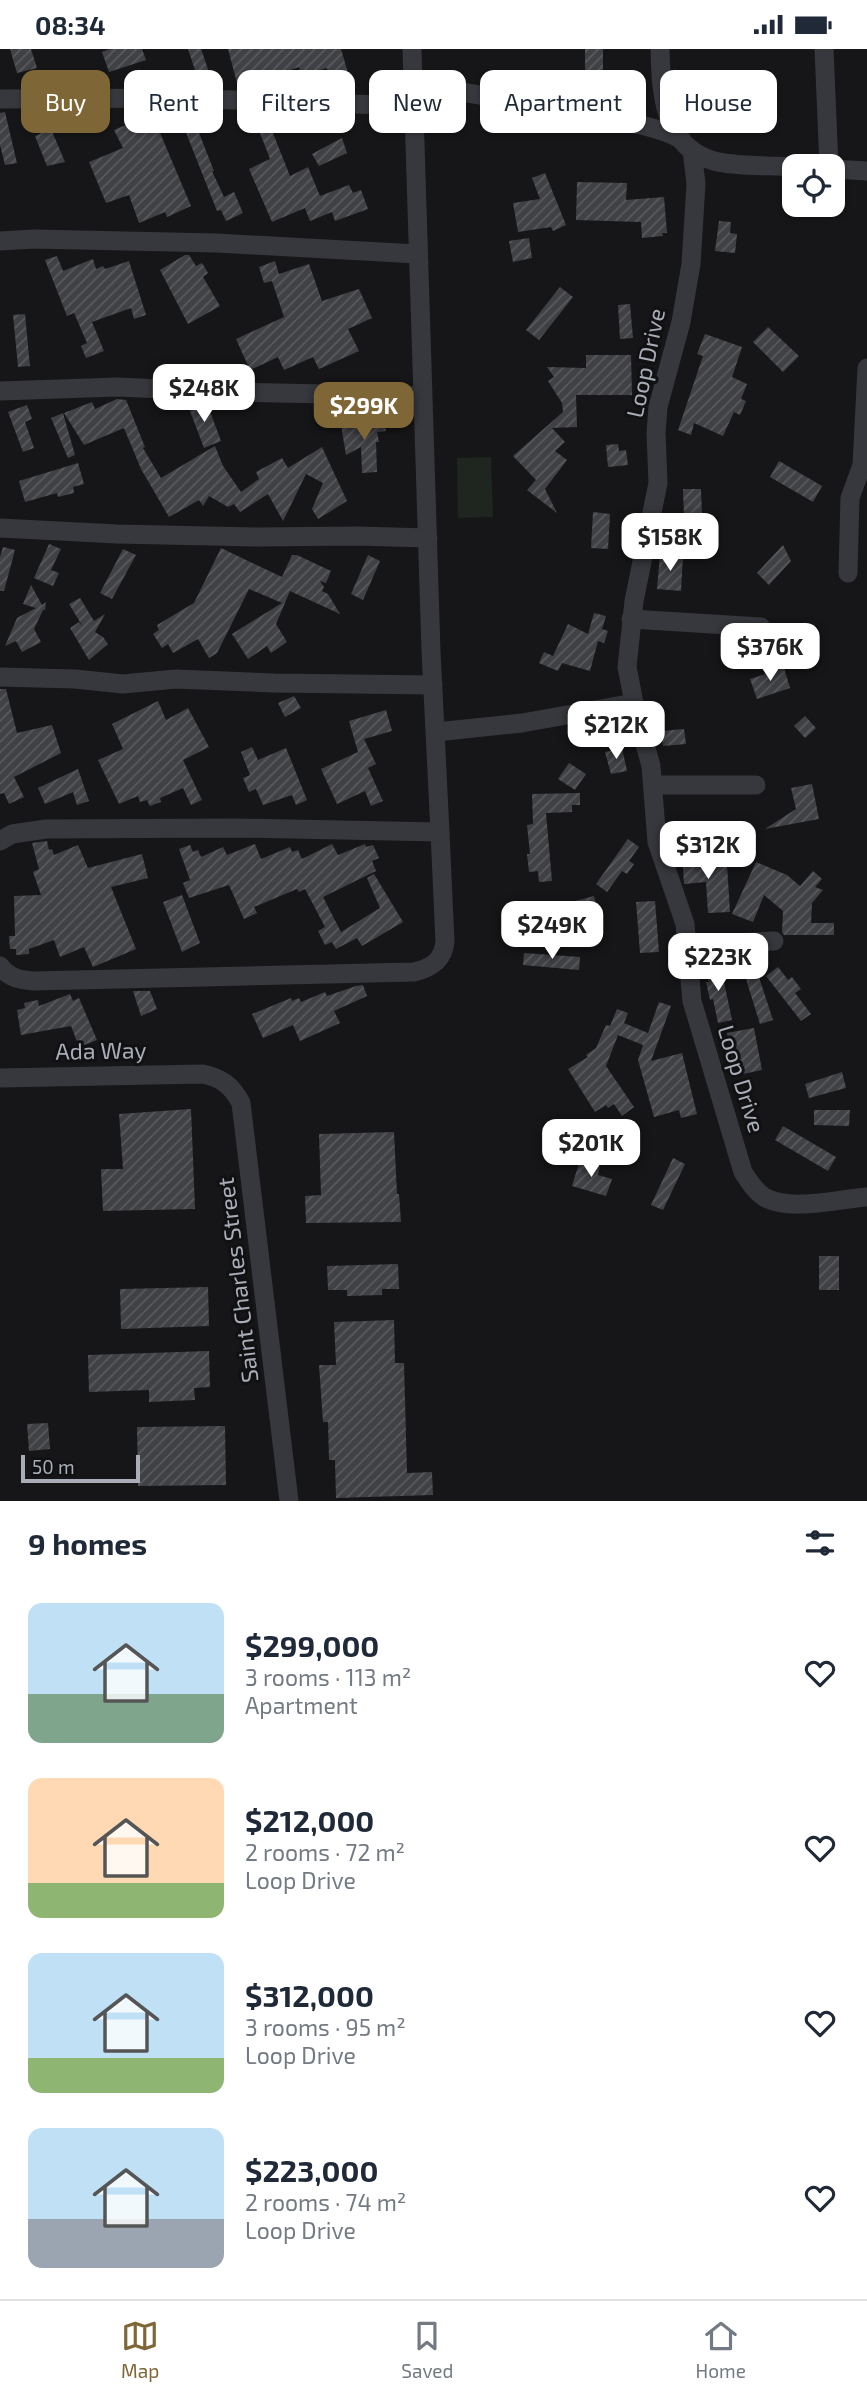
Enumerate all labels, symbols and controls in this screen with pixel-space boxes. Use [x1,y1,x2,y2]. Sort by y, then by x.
text: 08:34 [35,9,106,40]
chip: Buy [21,70,110,133]
chip: Rent [124,70,223,133]
chip: Filters [237,70,355,133]
chip: New [369,70,466,133]
chip: Apartment [480,70,646,133]
chip: House [660,70,777,133]
map controls [782,154,845,217]
button: locate [782,154,845,217]
street label: Loop Drive [620,306,670,420]
pin: $248K [155,365,253,424]
text: $248K [169,373,239,401]
pin: $299K [315,383,413,442]
text: $299K [330,391,398,419]
pin: $158K [621,513,719,573]
text: $158K [638,522,702,550]
pin: $376K [721,623,819,683]
text: $376K [737,632,803,660]
pin: $212K [567,701,665,761]
text: $212K [584,710,648,738]
pin: $312K [659,821,757,881]
text: $312K [676,830,740,858]
pin: $249K [503,901,601,961]
text: $249K [517,910,587,938]
pin: $223K [669,933,767,993]
text: $223K [684,942,752,970]
street label: Loop Drive [712,1022,772,1136]
street label: Ada Way [55,1035,147,1065]
pin: $201K [542,1119,640,1179]
text: $201K [558,1128,624,1156]
street label: Saint Charles Street [210,1176,264,1384]
scale bar [21,1452,140,1484]
text: 50 m [32,1455,75,1478]
icon: filters [801,1524,839,1562]
text: 9 homes [28,1525,147,1561]
text: $299,000 [245,1627,379,1663]
icon: home [84,1631,168,1715]
icon: heart [801,1654,839,1692]
text: 3 rooms · 113 m² [245,1663,411,1691]
text: Apartment [245,1691,358,1719]
text: $212,000 [245,1802,374,1838]
icon: home [84,1806,168,1890]
icon: heart [801,1829,839,1867]
text: 2 rooms · 72 m² [245,1838,405,1866]
text: Loop Drive [245,1866,356,1894]
text: $312,000 [245,1977,374,2013]
icon: home [84,1981,168,2065]
icon: heart [801,2004,839,2042]
text: 3 rooms · 95 m² [245,2013,406,2041]
text: Loop Drive [245,2041,356,2069]
text: $223,000 [245,2152,378,2188]
icon: home [84,2156,168,2240]
icon: heart [801,2179,839,2217]
text: 2 rooms · 74 m² [245,2188,406,2216]
text: Loop Drive [245,2216,356,2244]
tab: Map [121,2317,159,2382]
tab: Saved [401,2317,453,2382]
tab: Home [696,2317,746,2382]

